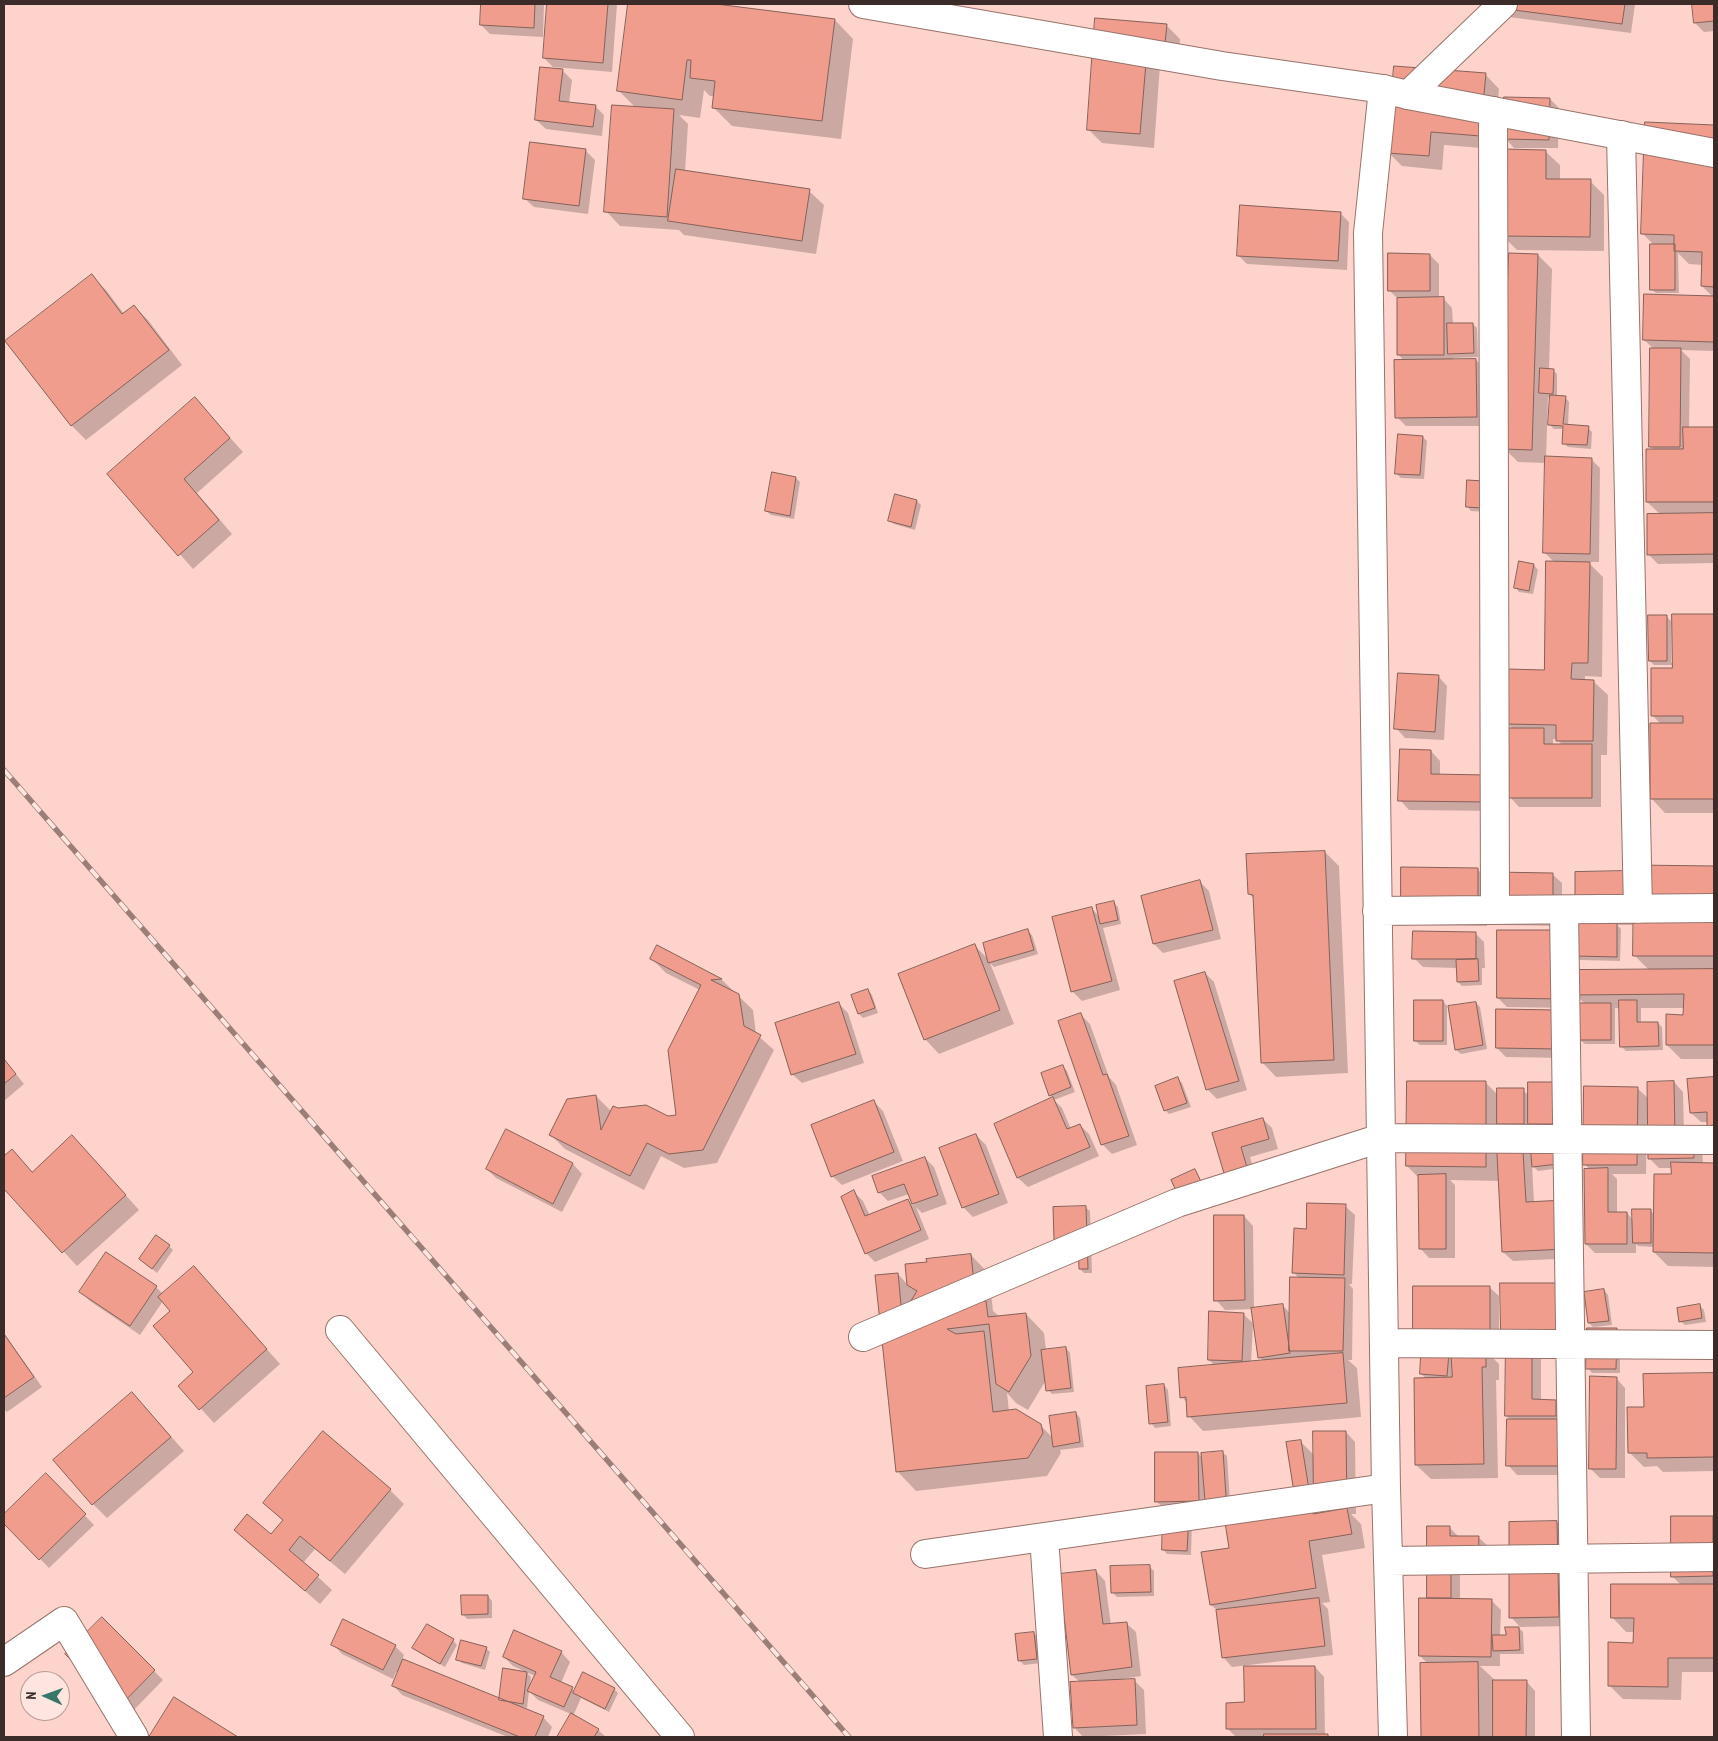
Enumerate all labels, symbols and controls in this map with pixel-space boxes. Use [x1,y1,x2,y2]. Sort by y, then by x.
north arrow [20,1671,70,1721]
text: N [22,1691,40,1700]

